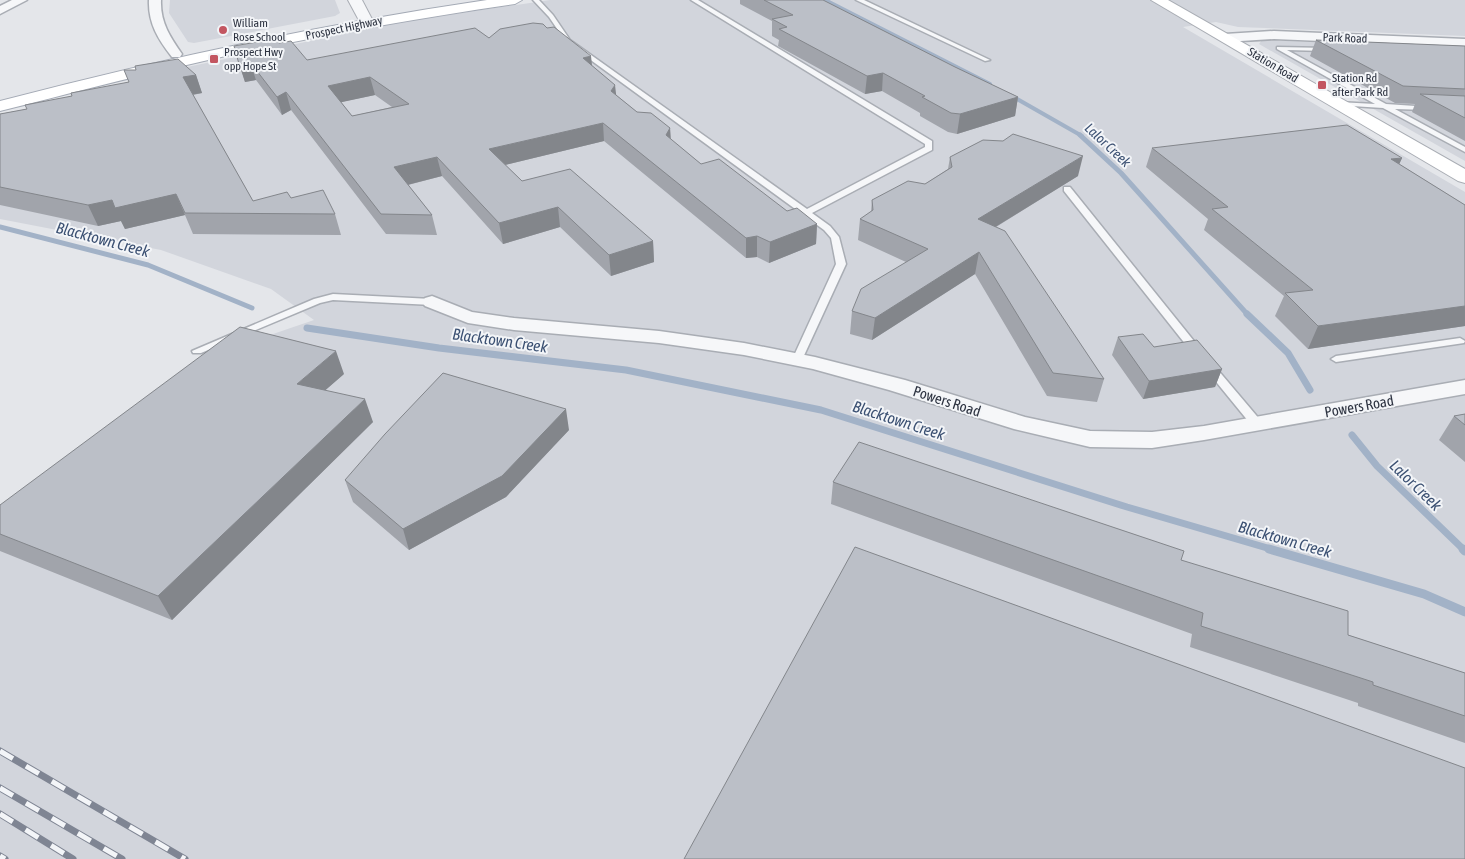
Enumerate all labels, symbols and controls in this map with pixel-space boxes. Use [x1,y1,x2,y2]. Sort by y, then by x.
street label: Prospect Highway [304,13,384,43]
place label: William Rose School [233,16,287,44]
marker: William Rose School [217,24,229,36]
street label: Park Road [1322,30,1368,46]
street label: Station Road [1245,44,1301,86]
place label: Prospect Hwy opp Hope St [224,45,283,73]
marker: Prospect Hwy opp Hope St [208,53,220,65]
place label: Station Rd after Park Rd [1332,71,1388,99]
marker: Station Rd after Park Rd [1316,79,1328,91]
water label: Lalor Creek [1082,120,1135,171]
water label: Blacktown Creek [54,218,153,260]
water label: Blacktown Creek [451,324,550,356]
street label: Powers Road [911,382,983,420]
street label: Powers Road [1323,392,1395,420]
water label: Blacktown Creek [851,397,948,444]
water label: Lalor Creek [1386,456,1446,515]
water label: Blacktown Creek [1236,517,1335,561]

